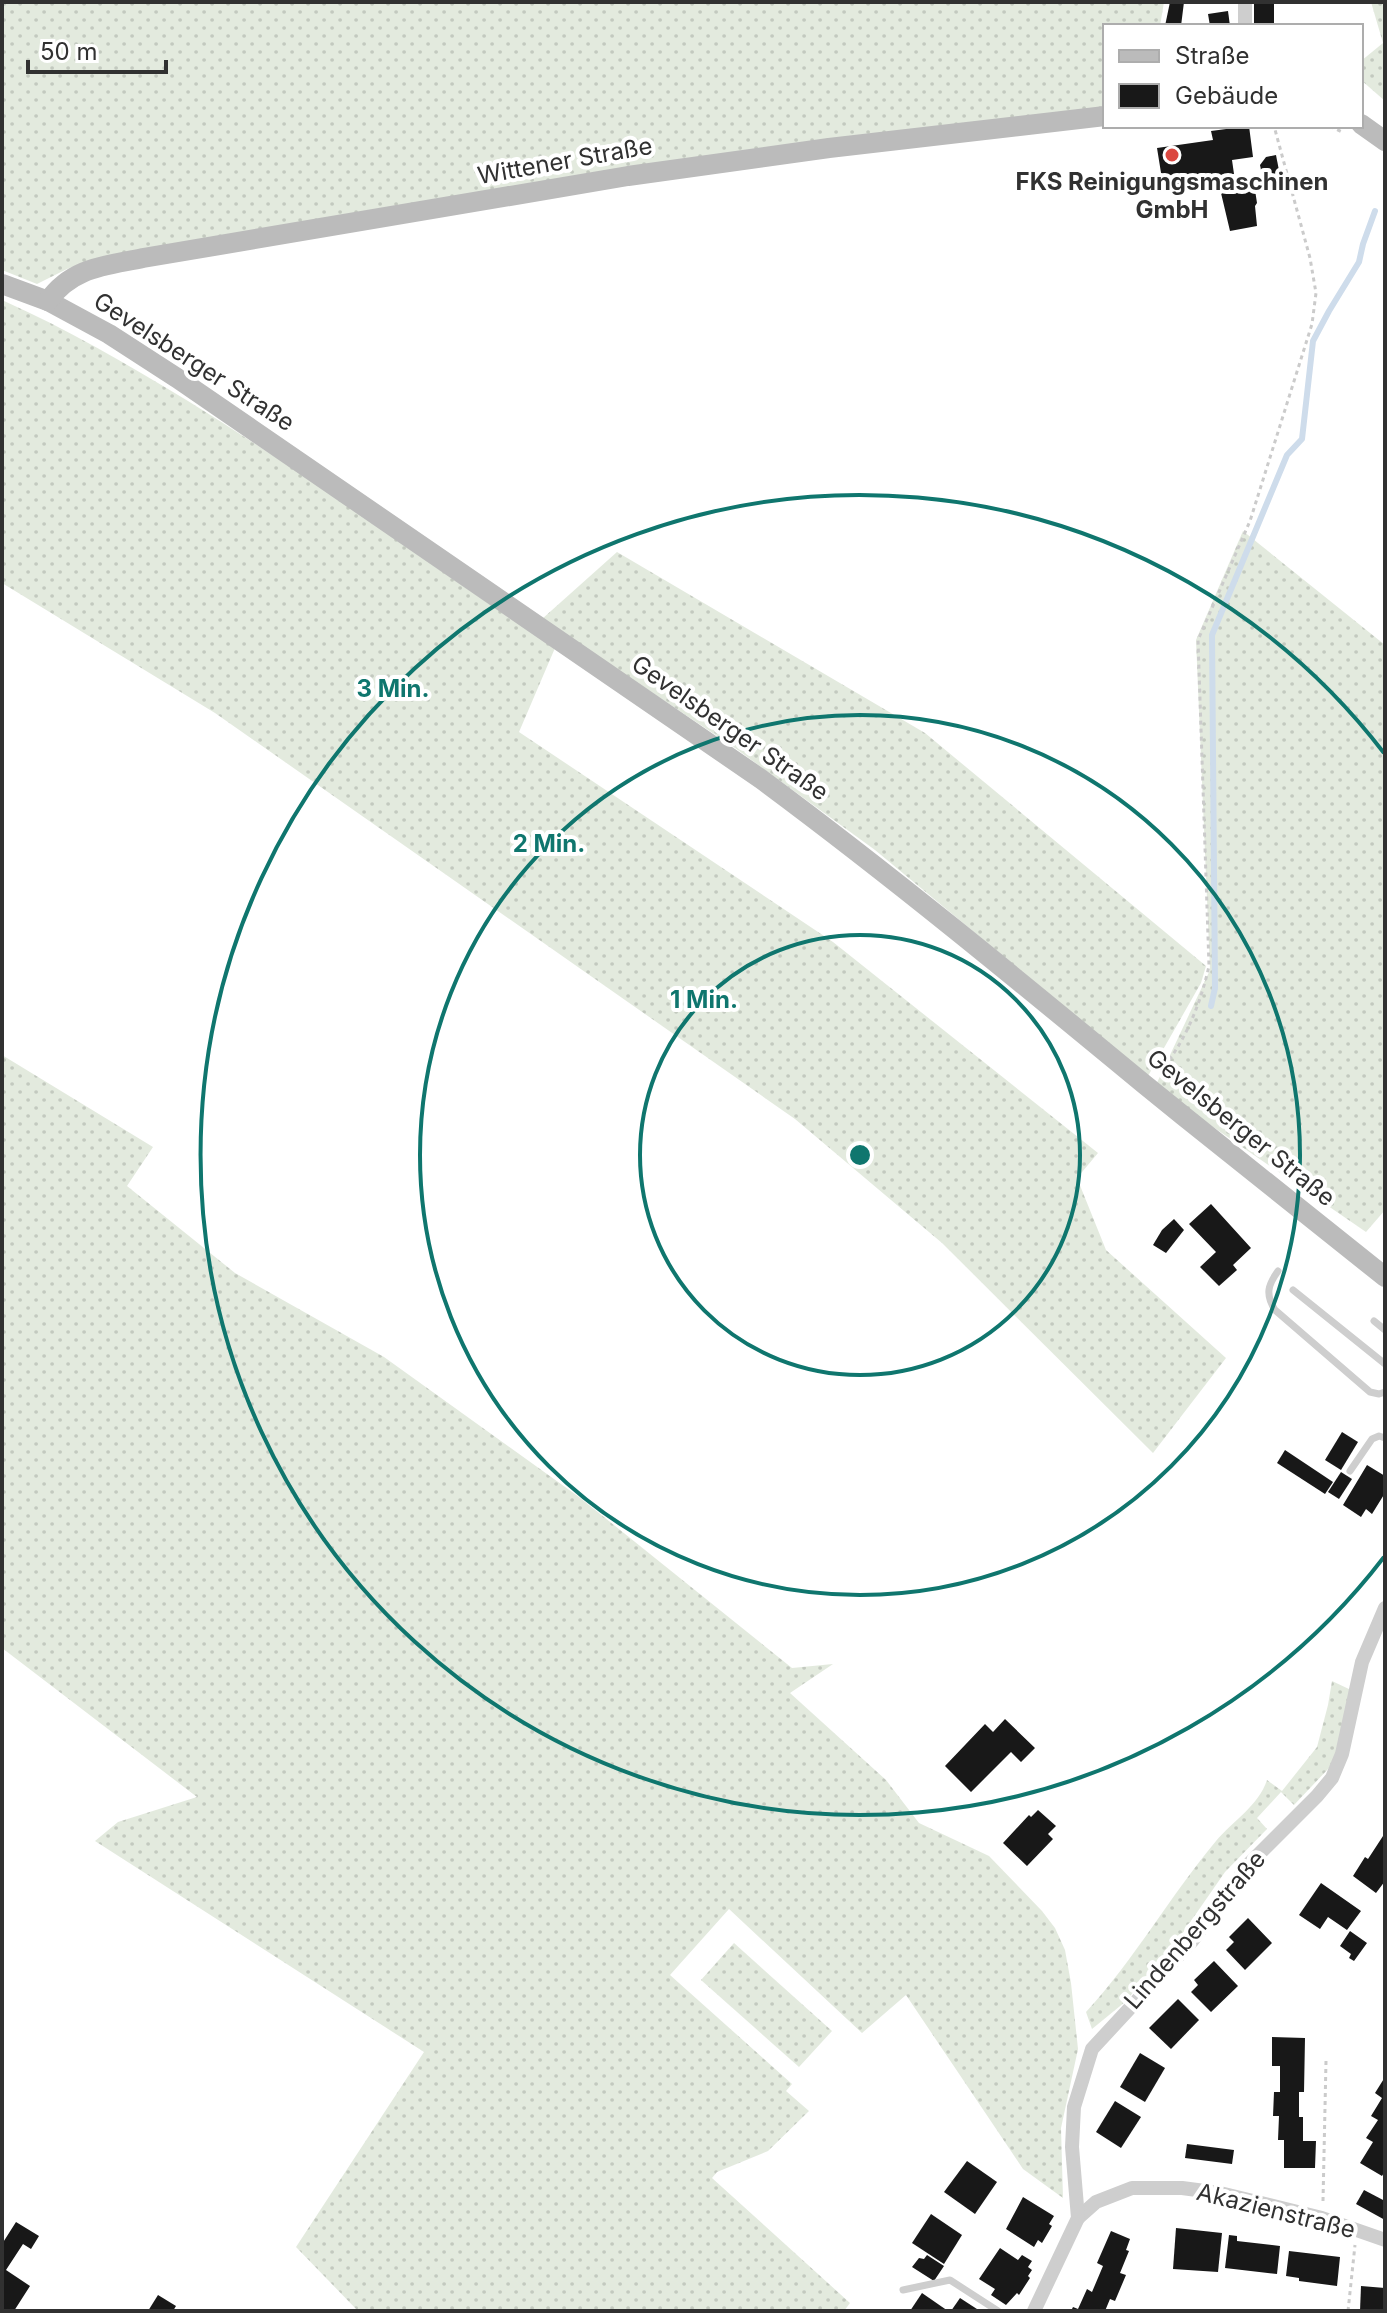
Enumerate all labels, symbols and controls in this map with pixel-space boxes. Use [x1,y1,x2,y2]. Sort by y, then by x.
scale bar [28,24,166,74]
legend [1103,24,1363,128]
text: 50 m [40,37,98,66]
text: Straße [1175,41,1250,70]
text: Gebäude [1175,81,1278,110]
street label: Wittener Straße [475,131,655,190]
marker: FKS Reinigungsmaschinen GmbH [1163,146,1181,164]
place label: FKS Reinigungsmaschinen GmbH [1016,167,1328,224]
street label: Gevelsberger Straße [89,286,300,437]
street label: Gevelsberger Straße [626,649,834,806]
text: 3 Min. [357,674,430,703]
text: 2 Min. [513,829,585,858]
text: 1 Min. [670,985,738,1014]
street label: Gevelsberger Straße [1142,1043,1341,1212]
centre of rings [846,1141,874,1169]
street label: Lindenbergstraße [1118,1845,1271,2015]
street label: Akazienstraße [1194,2177,1358,2244]

